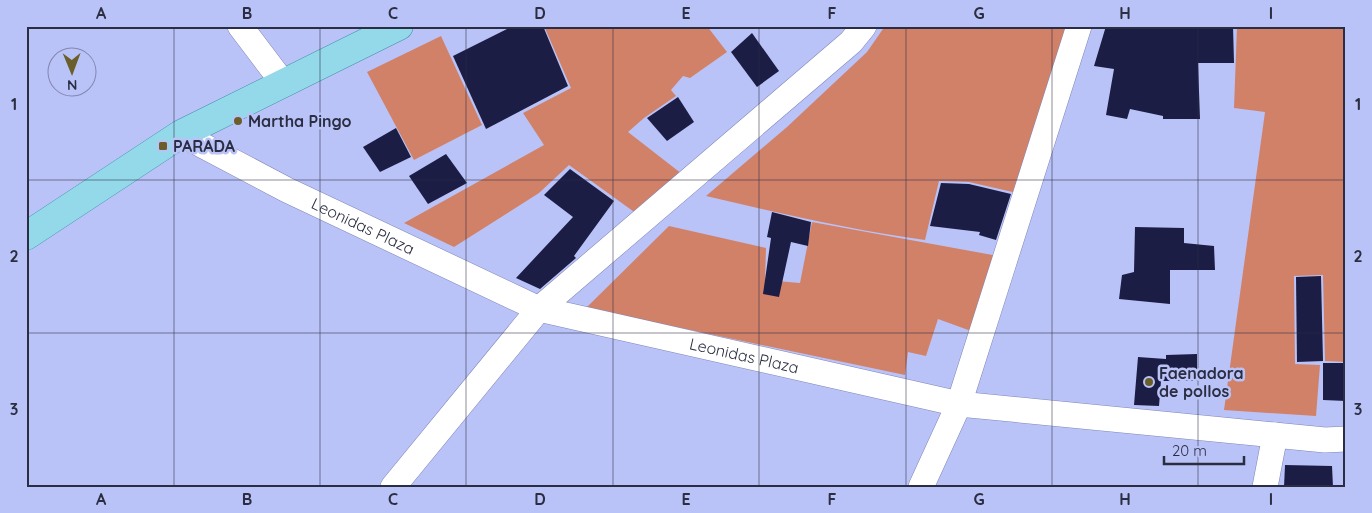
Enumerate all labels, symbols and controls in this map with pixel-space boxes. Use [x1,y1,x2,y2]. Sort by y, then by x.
text: A [96,3,107,23]
text: B [242,3,252,23]
text: C [388,3,398,23]
text: D [534,3,546,23]
text: E [681,3,691,23]
text: F [828,3,837,23]
text: G [973,3,985,23]
text: H [1119,3,1131,23]
text: I [1269,3,1273,23]
north arrow [48,48,98,98]
text: N [67,76,78,94]
text: 1 [11,94,17,114]
text: 1 [1355,94,1361,114]
place label: Martha Pingo [248,111,351,131]
marker: Martha Pingo [232,115,244,127]
place label: PARADA [173,136,236,156]
marker: PARADA [157,140,169,152]
street label: Leonidas Plaza [308,193,418,259]
text: 2 [9,246,19,266]
text: 2 [1353,246,1363,266]
street label: Leonidas Plaza [688,333,801,377]
place label: Faenadora de pollos [1159,363,1244,401]
marker: Faenadora de pollos [1143,376,1155,388]
text: 3 [10,399,18,419]
text: 3 [1354,399,1362,419]
scale bar [1164,433,1244,465]
text: 20 m [1172,441,1207,460]
text: A [96,489,107,509]
text: B [242,489,252,509]
text: C [388,489,398,509]
text: D [534,489,546,509]
text: E [681,489,691,509]
text: F [828,489,837,509]
text: G [973,489,985,509]
text: H [1119,489,1131,509]
text: I [1269,489,1273,509]

